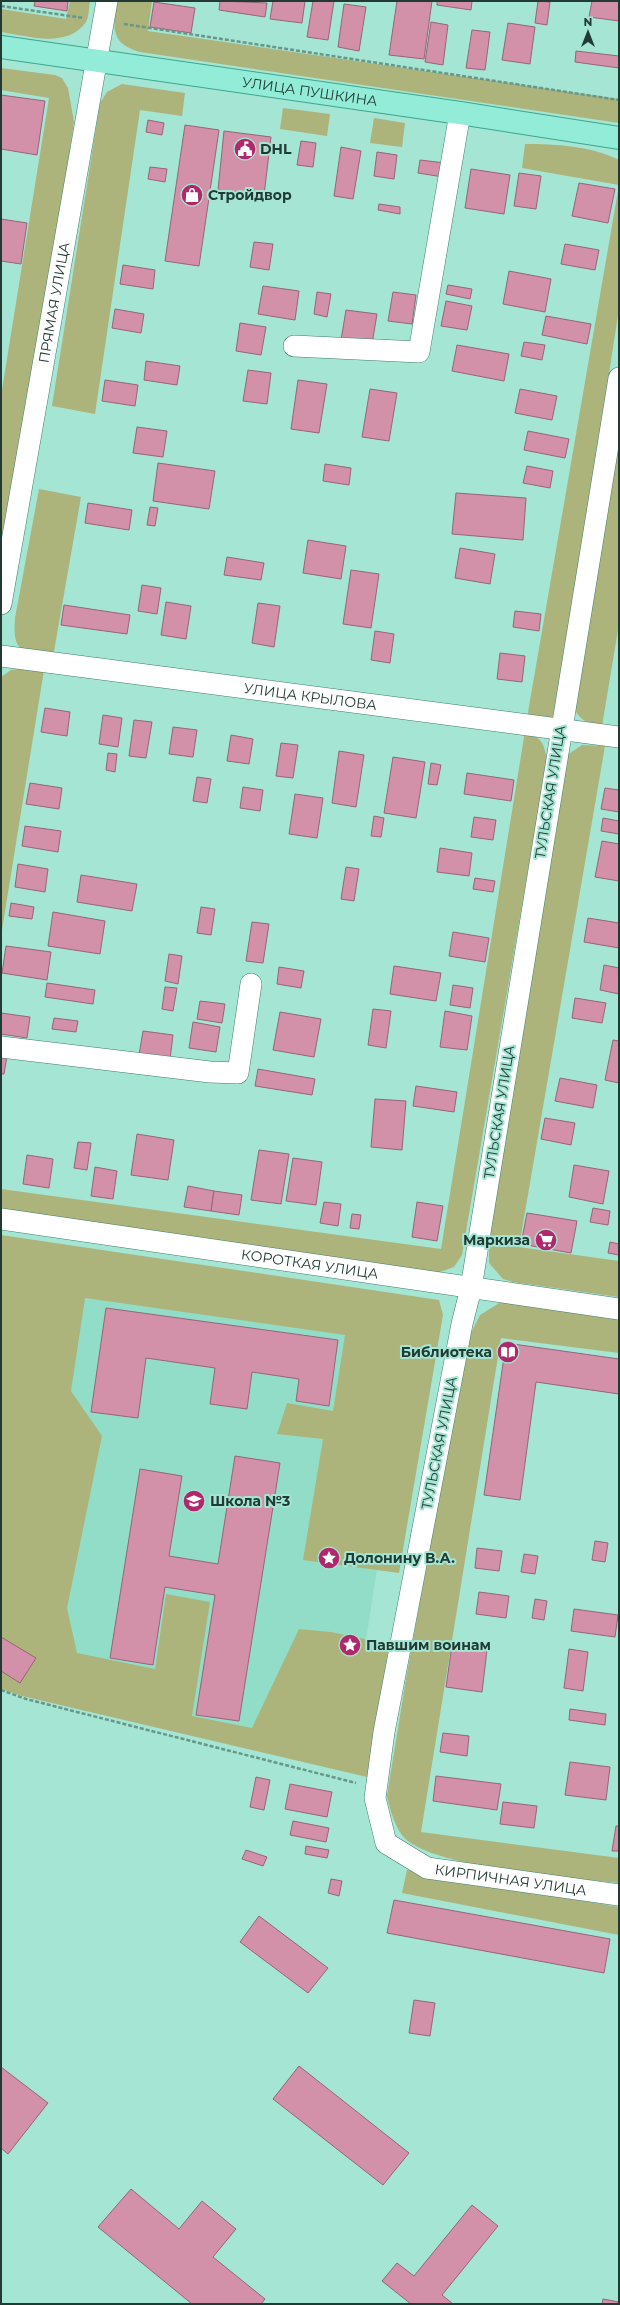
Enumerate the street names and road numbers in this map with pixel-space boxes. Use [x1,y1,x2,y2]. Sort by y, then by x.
street label: УЛИЦА ПУШКИНА [241,73,379,110]
street label: ПРЯМАЯ УЛИЦА [35,240,74,364]
street label: УЛИЦА КРЫЛОВА [243,679,379,714]
street label: ТУЛЬСКАЯ УЛИЦА [531,723,570,860]
street label: ТУЛЬСКАЯ УЛИЦА [480,1043,519,1180]
street label: КОРОТКАЯ УЛИЦА [240,1245,380,1283]
street label: ТУЛЬСКАЯ УЛИЦА [417,1374,461,1511]
street label: КИРПИЧНАЯ УЛИЦА [434,1860,588,1899]

